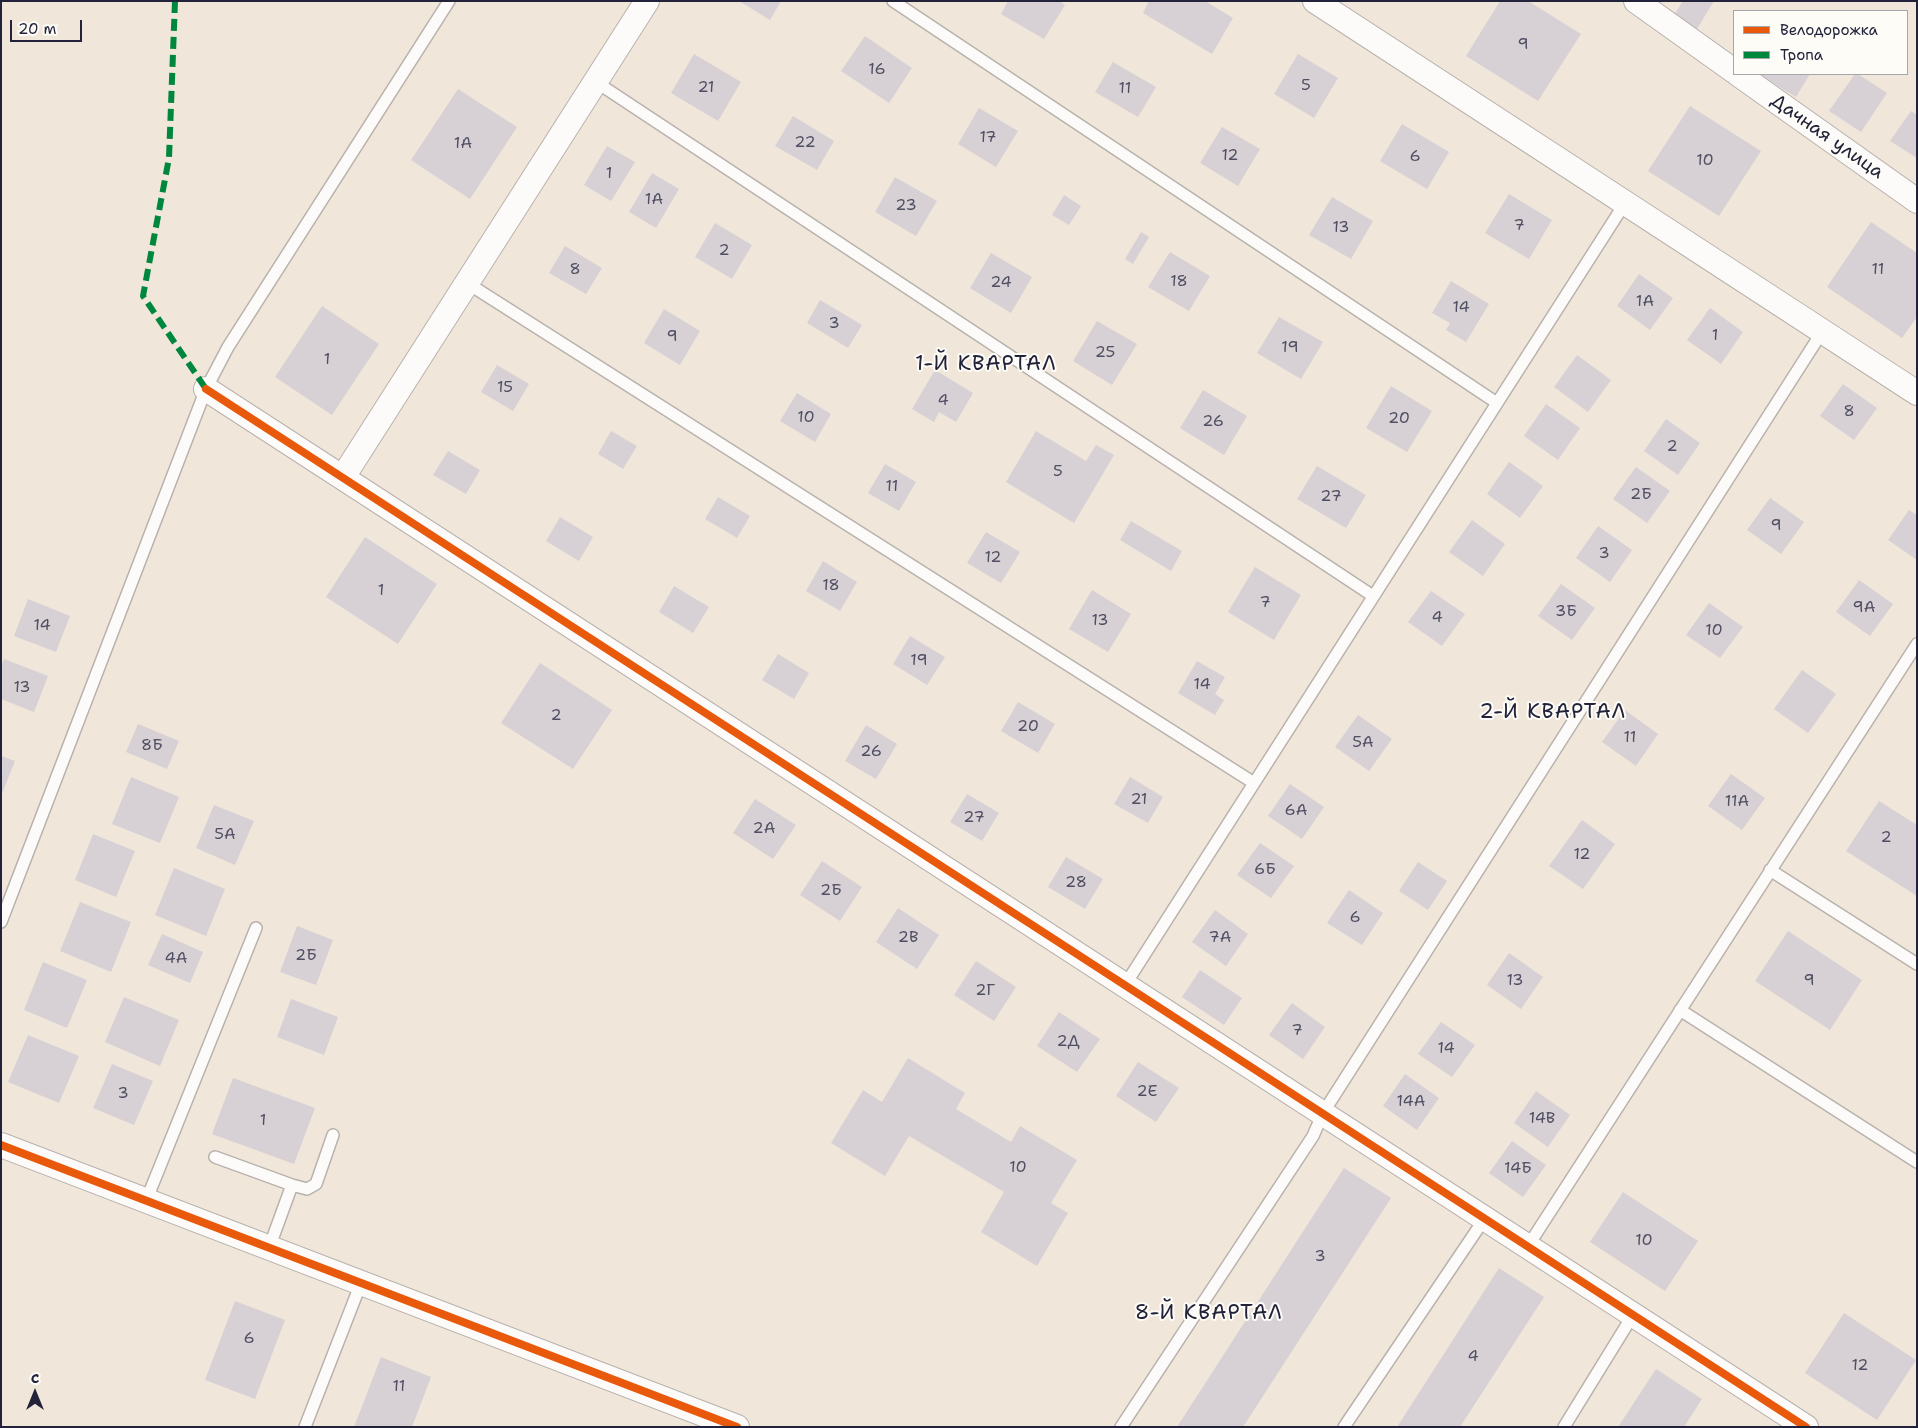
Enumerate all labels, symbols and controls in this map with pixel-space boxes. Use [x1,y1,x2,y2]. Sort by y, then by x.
scale bar [12,10,85,42]
legend [1733,10,1908,75]
text: 20 m [18,19,57,39]
text: Велодорожка [1780,20,1878,40]
house number: 9 [1517,35,1529,55]
text: Тропа [1780,45,1823,65]
house number: 16 [868,60,886,80]
house number: 5 [1301,76,1311,96]
house number: 21 [697,78,715,98]
house number: 11 [1119,79,1131,99]
street label: Дачная улица [1766,90,1888,184]
house number: 17 [979,128,997,148]
house number: 22 [794,133,816,153]
house number: 1А [454,134,472,154]
house number: 12 [1221,146,1239,166]
house number: 6 [1409,147,1421,167]
house number: 10 [1696,151,1714,171]
house number: 1 [606,164,612,184]
house number: 1А [645,190,663,210]
house number: 23 [895,196,917,216]
house number: 7 [1513,216,1525,236]
house number: 13 [1332,218,1350,238]
house number: 2 [718,241,730,261]
house number: 8 [569,260,581,280]
house number: 11 [1872,260,1884,280]
house number: 18 [1170,272,1188,292]
house number: 24 [990,273,1012,293]
house number: 1А [1636,292,1654,312]
house number: 14 [1452,298,1470,318]
house number: 3 [828,314,840,334]
house number: 1 [1712,326,1718,346]
house number: 9 [666,327,678,347]
house number: 19 [1281,338,1299,358]
house number: 25 [1095,343,1115,363]
house number: 1 [324,350,330,370]
district label: 1-Й КВАРТАЛ [914,352,1058,378]
house number: 15 [497,378,513,398]
house number: 4 [937,391,949,411]
house number: 8 [1843,402,1855,422]
house number: 10 [797,408,815,428]
house number: 20 [1388,409,1410,429]
house number: 26 [1202,412,1224,432]
house number: 2 [1666,437,1678,457]
house number: 5 [1053,462,1063,482]
house number: 11 [886,477,898,497]
house number: 2Б [1630,485,1652,505]
house number: 27 [1320,487,1342,507]
house number: 9 [1770,516,1782,536]
house number: 3 [1598,544,1610,564]
house number: 12 [984,548,1002,568]
house number: 18 [822,576,840,596]
house number: 1 [378,581,384,601]
house number: 7 [1259,593,1271,613]
house number: 9А [1853,598,1875,618]
house number: 3Б [1555,602,1577,622]
house number: 4 [1431,608,1443,628]
house number: 13 [1091,611,1109,631]
house number: 14 [33,616,51,636]
house number: 10 [1705,621,1723,641]
house number: 19 [910,651,928,671]
house number: 14 [1193,675,1211,695]
house number: 13 [13,678,31,698]
district label: 2-Й КВАРТАЛ [1478,700,1628,726]
house number: 2 [550,706,562,726]
house number: 20 [1017,717,1039,737]
house number: 11 [1624,728,1636,748]
house number: 5А [1352,733,1374,753]
house number: 8Б [141,736,163,756]
house number: 26 [860,742,882,762]
house number: 21 [1130,790,1148,810]
house number: 11А [1725,792,1749,812]
house number: 6А [1285,801,1307,821]
house number: 27 [963,808,985,828]
house number: 2А [753,819,775,839]
house number: 5А [214,825,236,845]
house number: 2 [1880,828,1892,848]
house number: 12 [1573,845,1591,865]
house number: 6Б [1254,860,1276,880]
house number: 28 [1065,873,1087,893]
house number: 2Б [820,881,842,901]
house number: 6 [1349,908,1361,928]
house number: 2В [898,928,918,948]
house number: 7А [1209,928,1231,948]
house number: 2Б [295,946,317,966]
house number: 4А [165,949,187,969]
house number: 13 [1506,971,1524,991]
house number: 9 [1803,971,1815,991]
house number: 2Г [975,981,995,1001]
house number: 7 [1291,1021,1303,1041]
house number: 2Д [1056,1032,1080,1052]
house number: 14 [1437,1039,1455,1059]
house number: 2Е [1136,1082,1158,1102]
house number: 3 [117,1084,129,1104]
house number: 14А [1397,1092,1425,1112]
house number: 14В [1529,1109,1555,1129]
house number: 1 [260,1111,266,1131]
house number: 10 [1009,1158,1027,1178]
house number: 14Б [1504,1159,1532,1179]
house number: 10 [1635,1231,1653,1251]
house number: 3 [1314,1247,1326,1267]
district label: 8-Й КВАРТАЛ [1133,1301,1285,1327]
house number: 6 [243,1329,255,1349]
house number: 4 [1467,1347,1479,1367]
house number: 12 [1851,1356,1869,1376]
north arrow [10,1368,60,1418]
text: С [31,1369,39,1387]
house number: 11 [393,1377,405,1397]

